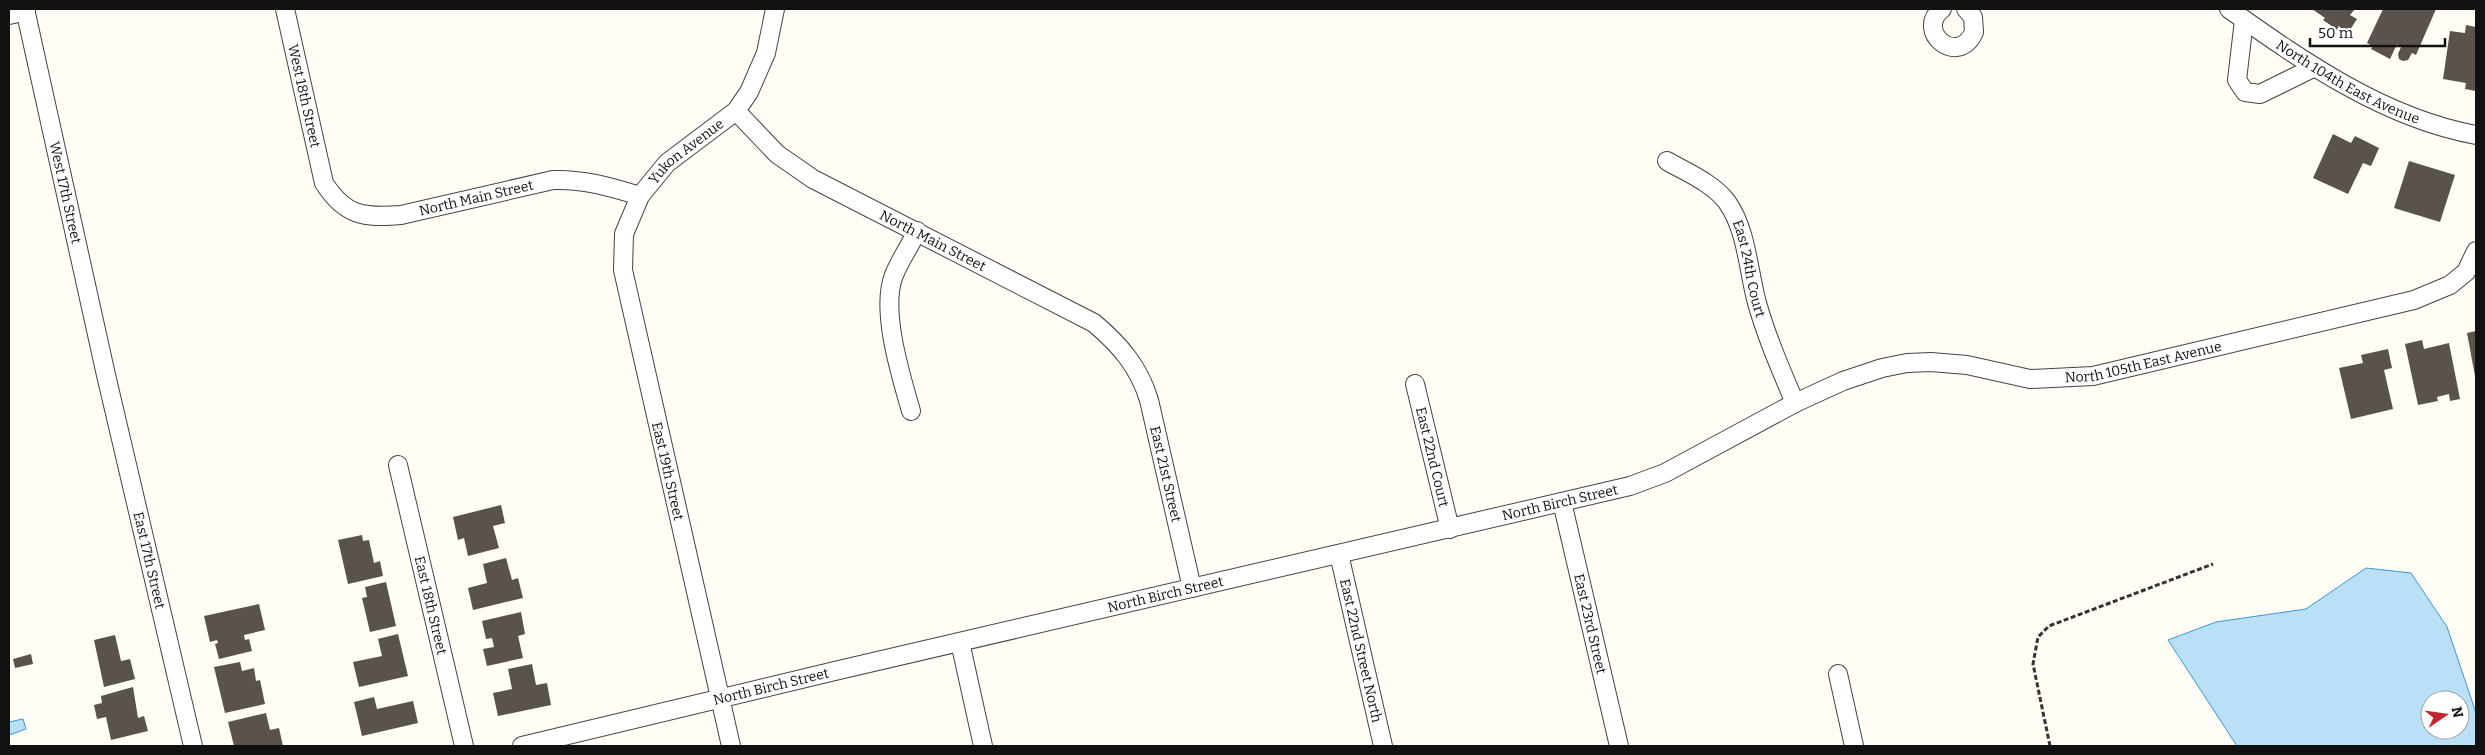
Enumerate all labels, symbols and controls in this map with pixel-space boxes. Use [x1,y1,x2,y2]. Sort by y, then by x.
scale bar [2310,15,2445,47]
text: 50 m [2318,24,2354,42]
street label: North 104th East Avenue [2273,36,2422,128]
street label: West 18th Street [284,43,324,149]
street label: Yukon Avenue [645,115,727,188]
street label: West 17th Street [46,140,85,245]
street label: North Main Street [417,177,535,220]
street label: North Main Street [877,207,989,275]
street label: East 24th Court [1729,217,1769,320]
street label: North 105th East Avenue [2064,338,2223,386]
street label: East 22nd Court [1412,405,1452,509]
street label: East 19th Street [648,420,687,522]
street label: East 21st Street [1146,424,1185,524]
street label: North Birch Street [1500,481,1620,525]
street label: East 17th Street [129,510,169,611]
street label: East 18th Street [411,554,450,656]
street label: East 23rd Street [1570,572,1610,676]
street label: North Birch Street [1106,573,1225,616]
street label: East 22nd Street North [1336,577,1385,724]
street label: North Birch Street [711,665,831,709]
north arrow [2420,690,2470,740]
text: N [2448,705,2467,720]

